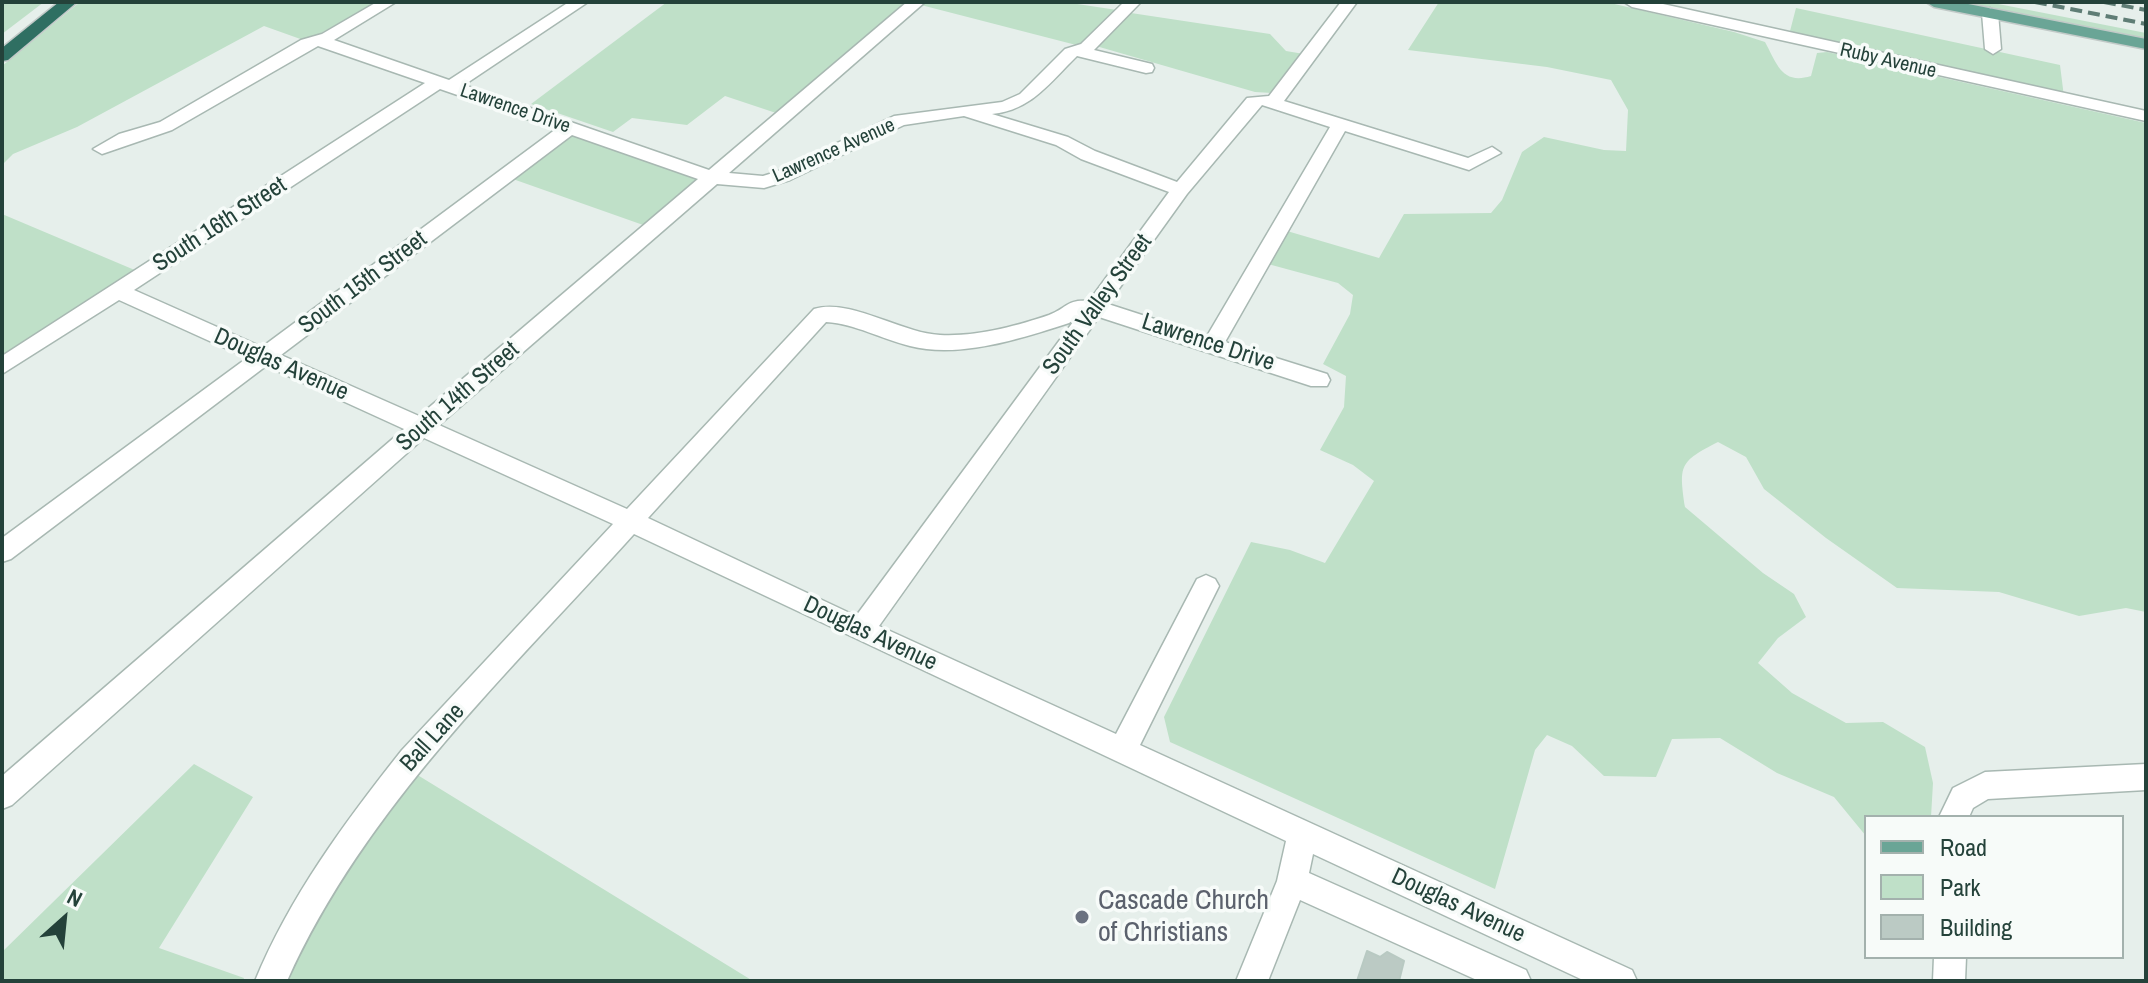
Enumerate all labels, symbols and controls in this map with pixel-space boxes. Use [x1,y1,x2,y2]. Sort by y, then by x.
street label: Ruby Avenue [1837,38,1939,84]
street label: Lawrence Drive [457,79,573,139]
street label: Lawrence Avenue [769,113,899,189]
street label: South 16th Street [148,171,292,279]
street label: South 15th Street [293,225,433,341]
street label: South Valley Street [1037,229,1159,381]
street label: Lawrence Drive [1138,308,1278,378]
street label: Douglas Avenue [209,323,353,407]
street label: South 14th Street [391,336,525,458]
street label: Douglas Avenue [799,591,941,677]
street label: Ball Lane [395,698,471,778]
legend [1864,815,2124,959]
text: Road [1940,831,1987,863]
street label: Douglas Avenue [1387,863,1529,949]
text: Park [1940,871,1980,903]
north arrow [24,879,104,959]
text: N [62,881,88,914]
place label: Cascade Church of Christians [1098,884,1269,950]
marker: Cascade Church of Christians [1073,908,1091,926]
text: Building [1940,911,2012,943]

